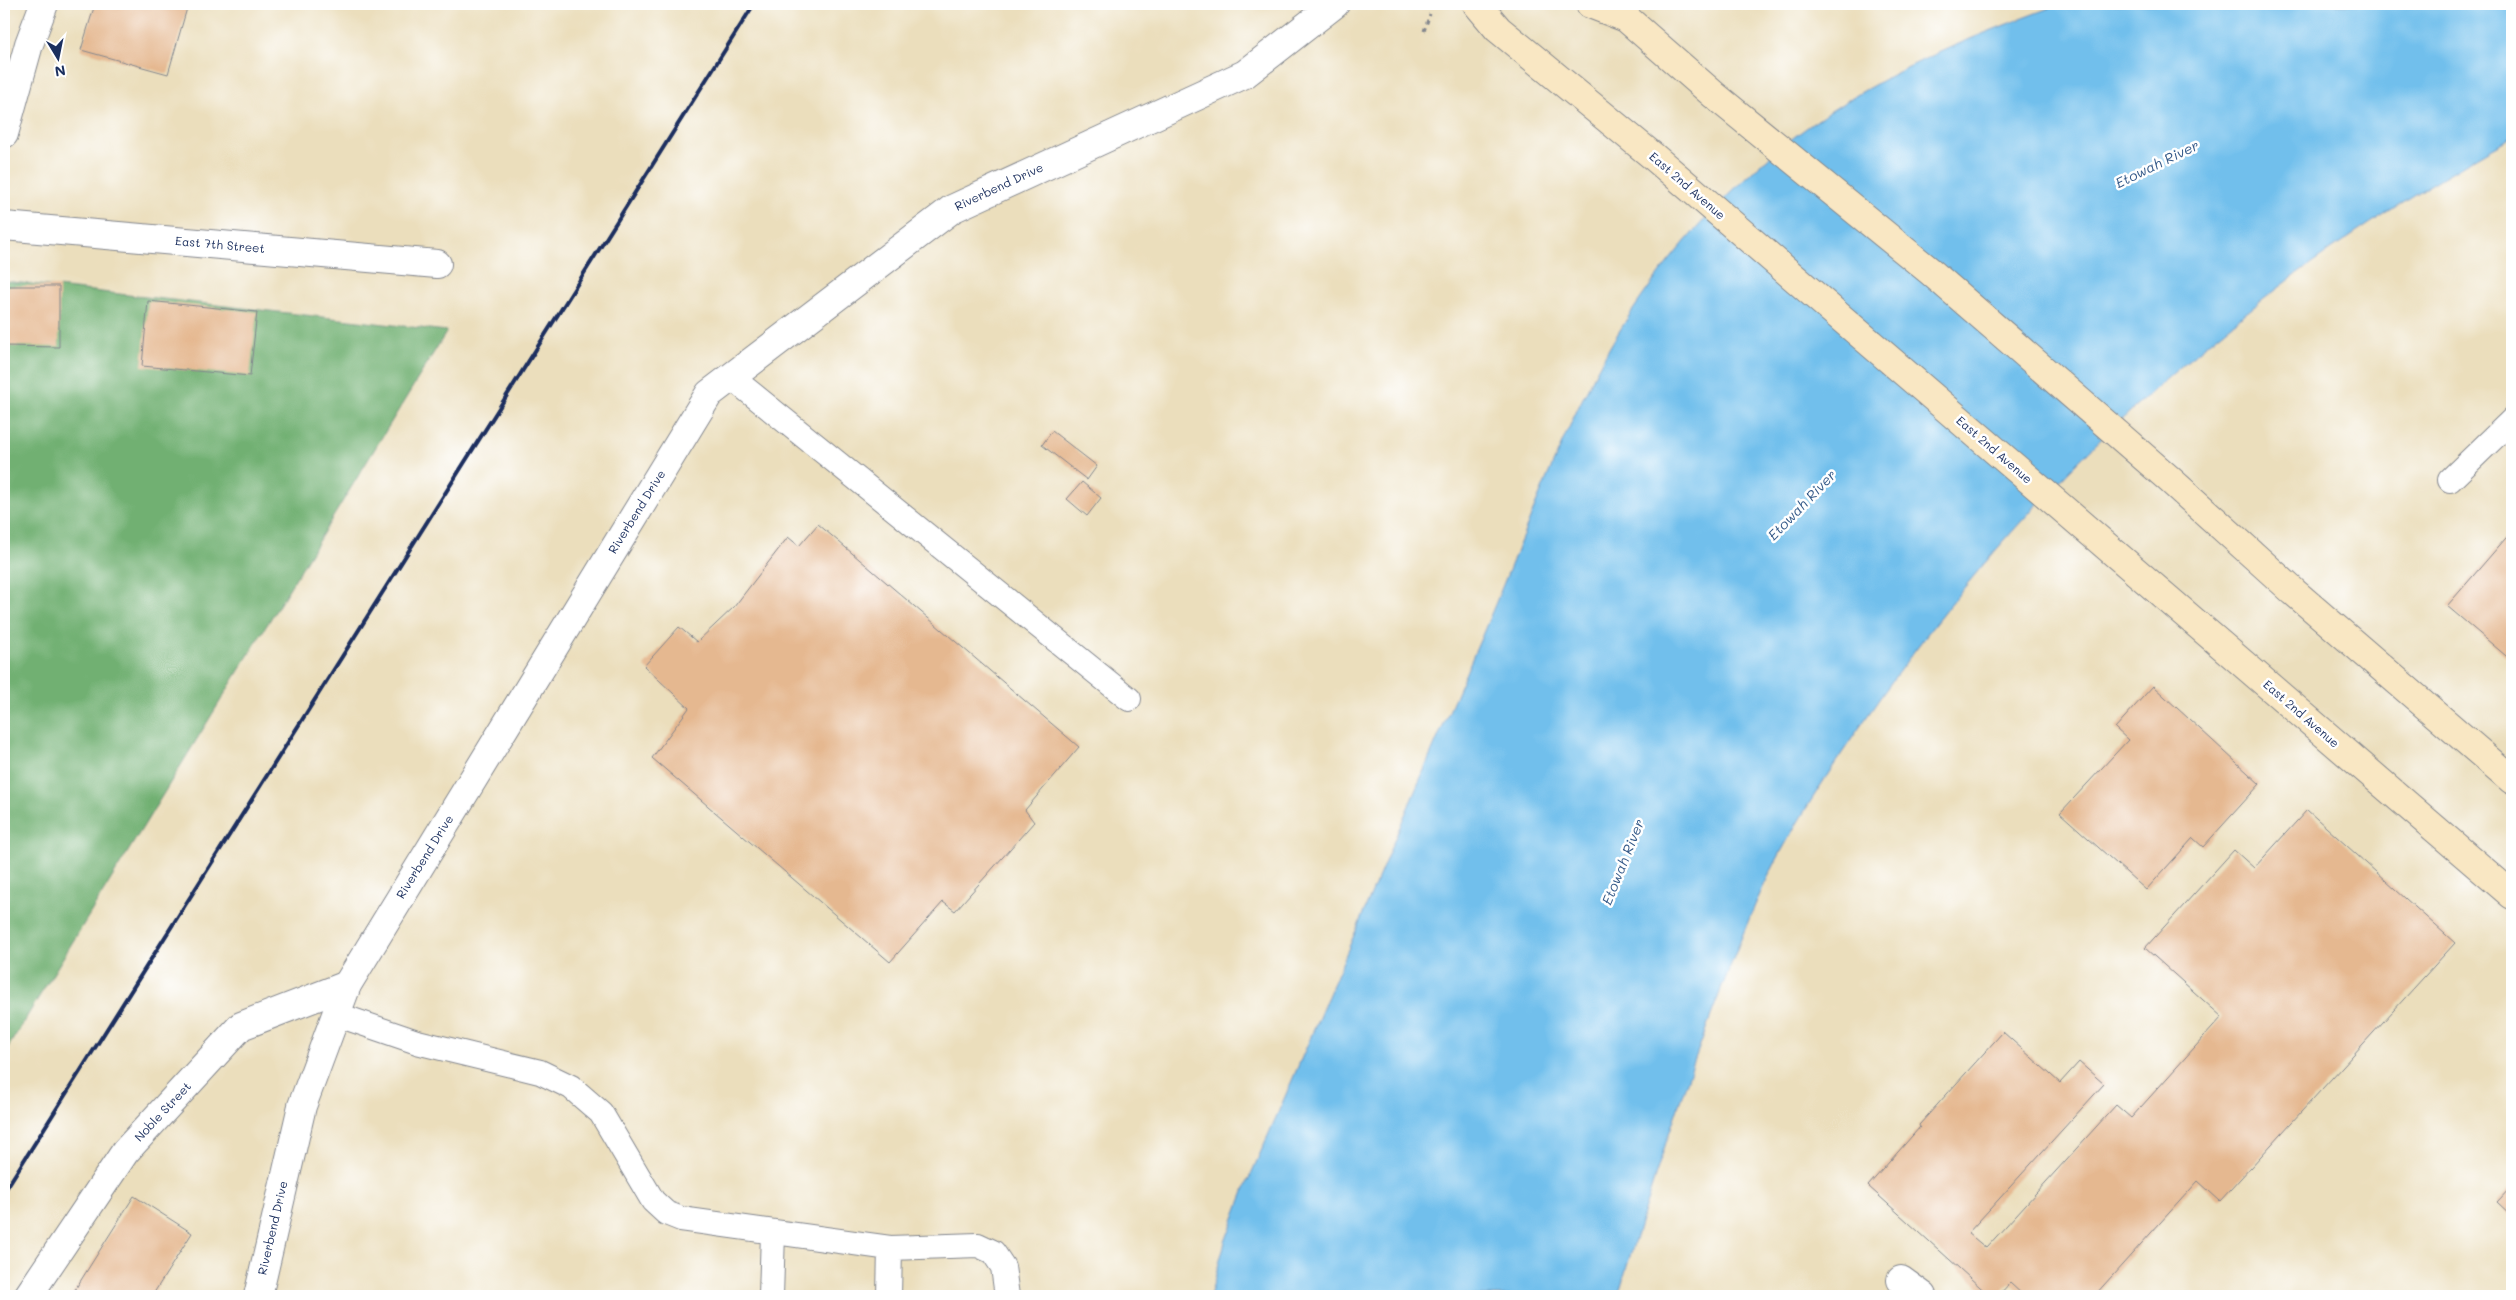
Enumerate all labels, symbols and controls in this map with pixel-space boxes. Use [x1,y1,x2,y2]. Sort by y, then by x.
north arrow [32,32,82,82]
text: N [53,61,67,82]
water label: Etowah River [2112,135,2202,192]
street label: East 2nd Avenue [1646,148,1729,223]
street label: Riverbend Drive [952,159,1045,214]
street label: East 7th Street [175,232,266,256]
street label: East 2nd Avenue [1953,412,2036,487]
water label: Etowah River [1763,465,1840,544]
street label: Riverbend Drive [604,466,668,556]
street label: East 2nd Avenue [2260,676,2343,751]
street label: Riverbend Drive [392,811,456,901]
water label: Etowah River [1597,816,1648,907]
street label: Noble Street [130,1078,194,1145]
street label: Riverbend Drive [253,1179,291,1276]

